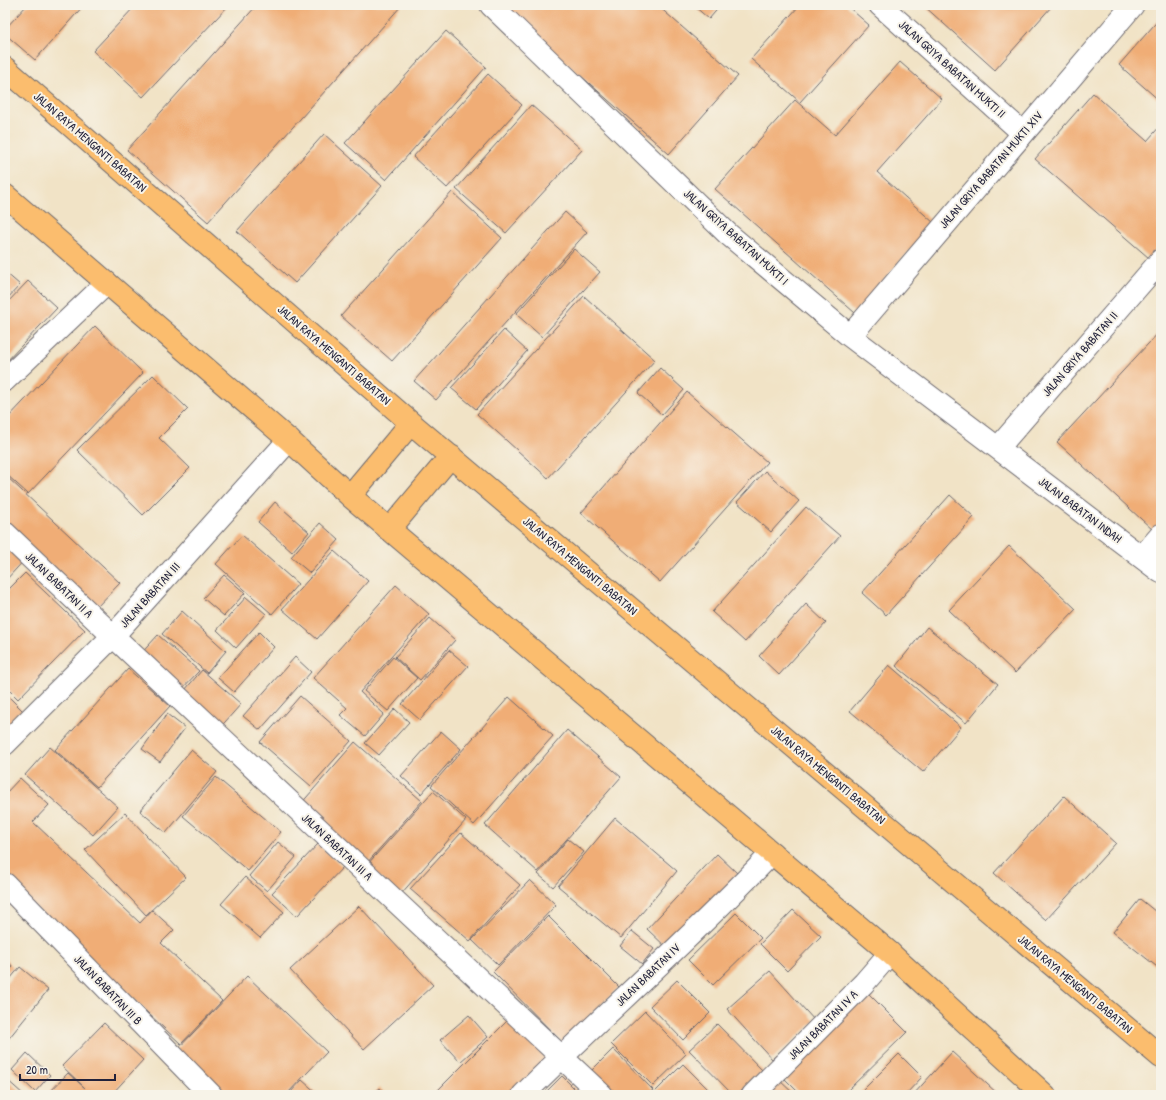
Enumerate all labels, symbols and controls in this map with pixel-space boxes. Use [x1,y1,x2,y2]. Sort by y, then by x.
street label: JALAN GRIYA BABATAN MUKTI II [895,16,1010,121]
street label: JALAN RAYA MENGANTI BABATAN [30,88,151,196]
street label: JALAN GRIYA BABATAN MUKTI XIV [935,107,1046,232]
street label: JALAN GRIYA BABATAN MUKTI I [680,185,793,289]
street label: JALAN RAYA MENGANTI BABATAN [274,301,395,409]
street label: JALAN GRIYA BABATAN II [1038,307,1121,400]
street label: JALAN BABATAN INDAH [1035,473,1126,547]
street label: JALAN RAYA MENGANTI BABATAN [519,513,641,619]
street label: JALAN BABATAN II A [22,548,97,622]
street label: JALAN BABATAN III [116,558,184,631]
street label: JALAN RAYA MENGANTI BABATAN [767,722,889,828]
street label: JALAN BABATAN III A [298,809,377,884]
street label: JALAN RAYA MENGANTI BABATAN [1014,931,1136,1037]
street label: JALAN BABATAN IV [612,939,684,1010]
street label: JALAN BABATAN III B [70,951,146,1028]
street label: JALAN BABATAN IV A [784,986,861,1063]
scale bar [20,1056,115,1082]
text: 20 m [26,1061,48,1078]

